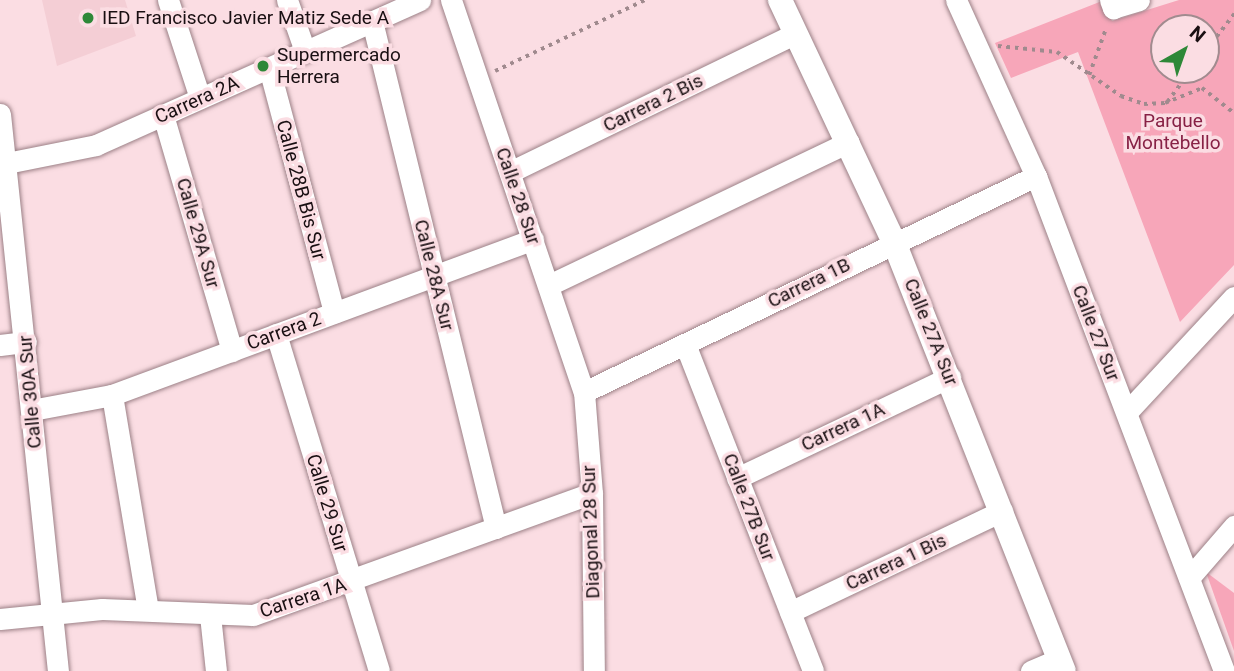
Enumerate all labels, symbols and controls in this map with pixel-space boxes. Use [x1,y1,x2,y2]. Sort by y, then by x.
place label: IED Francisco Javier Matiz Sede A [102,7,389,29]
marker: IED Francisco Javier Matiz Sede A [80,10,96,26]
north arrow [1150,14,1220,84]
text: N [1185,21,1210,47]
place label: Supermercado Herrera [277,44,401,88]
marker: Supermercado Herrera [255,58,271,74]
street label: Carrera 2 Bis [599,69,707,137]
street label: Carrera 2A [151,71,243,129]
park label: Parque Montebello [1125,110,1221,154]
street label: Calle 28B Bis Sur [271,118,331,262]
street label: Calle 28 Sur [491,145,545,247]
street label: Calle 29A Sur [171,175,225,291]
street label: Calle 28A Sur [409,217,459,333]
street label: Carrera 1B [764,253,854,313]
street label: Calle 27A Sur [899,275,963,389]
street label: Calle 27 Sur [1067,282,1125,384]
street label: Carrera 2 [244,307,324,355]
street label: Calle 30A Sur [14,335,46,449]
street label: Carrera 1A [798,398,888,456]
street label: Calle 27B Sur [718,450,780,564]
street label: Calle 29 Sur [301,451,353,555]
street label: Diagonal 28 Sur [577,465,605,599]
street label: Carrera 1 Bis [842,529,950,595]
street label: Carrera 1A [257,573,349,623]

